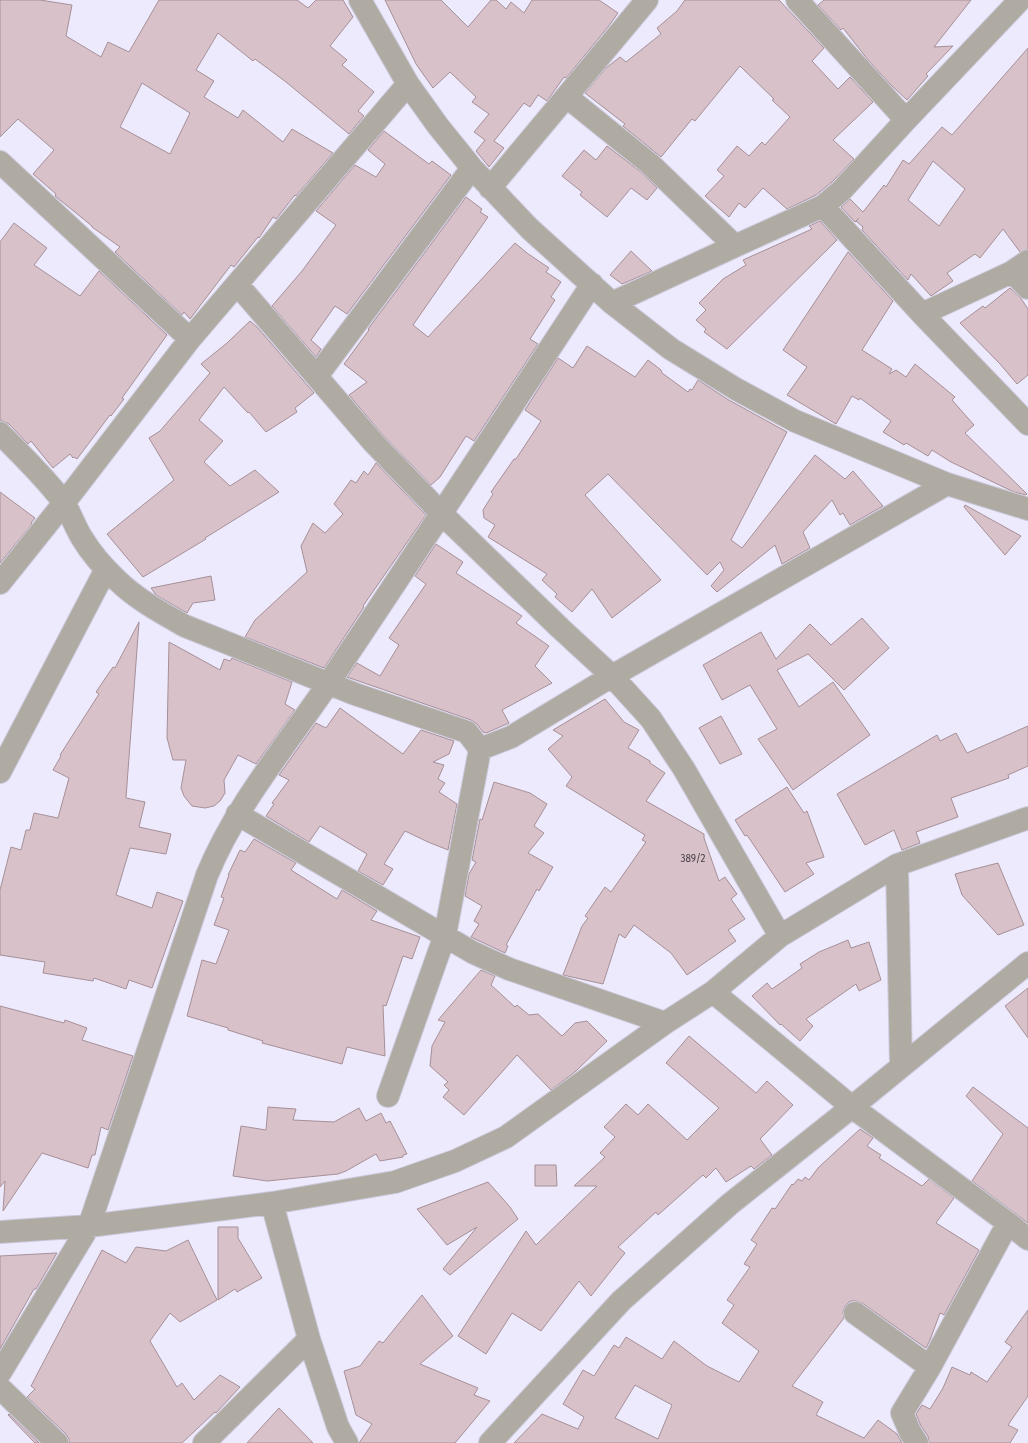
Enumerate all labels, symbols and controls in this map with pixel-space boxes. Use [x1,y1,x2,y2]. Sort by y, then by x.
house number: 389/2 [681,853,706,865]

